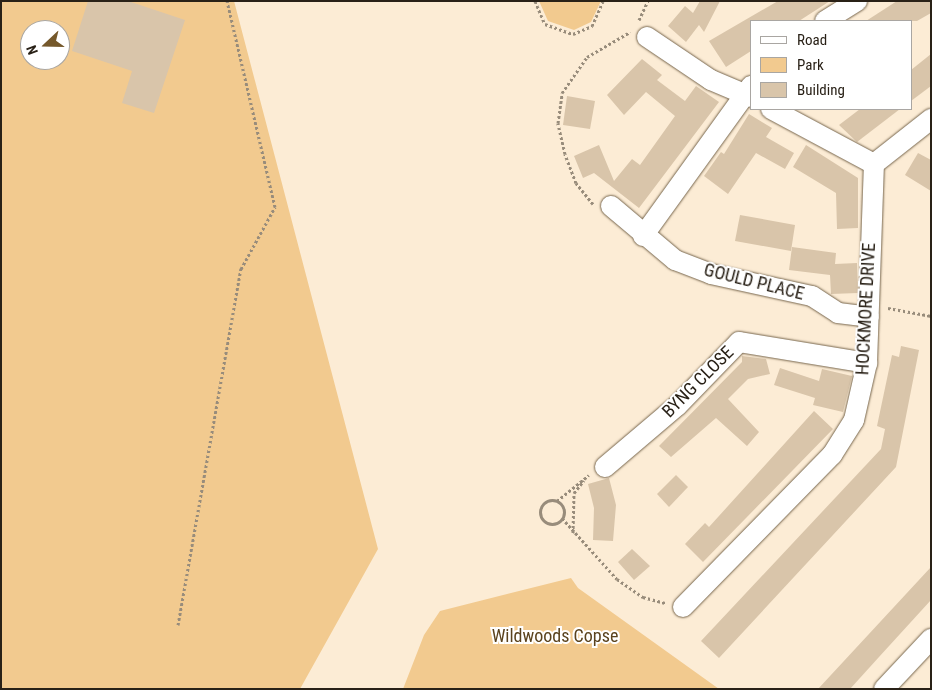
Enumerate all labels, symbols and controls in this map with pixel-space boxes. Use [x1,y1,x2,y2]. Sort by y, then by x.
north arrow [20,20,70,70]
legend [750,20,912,110]
text: Road [797,31,827,49]
text: N [23,43,41,57]
text: Park [797,56,824,74]
text: Building [797,81,845,99]
street label: HOCKMORE DRIVE [852,242,880,376]
street label: GOULD PLACE [702,259,806,305]
street label: BYNG CLOSE [658,342,738,422]
park label: Wildwoods Copse [492,625,618,647]

